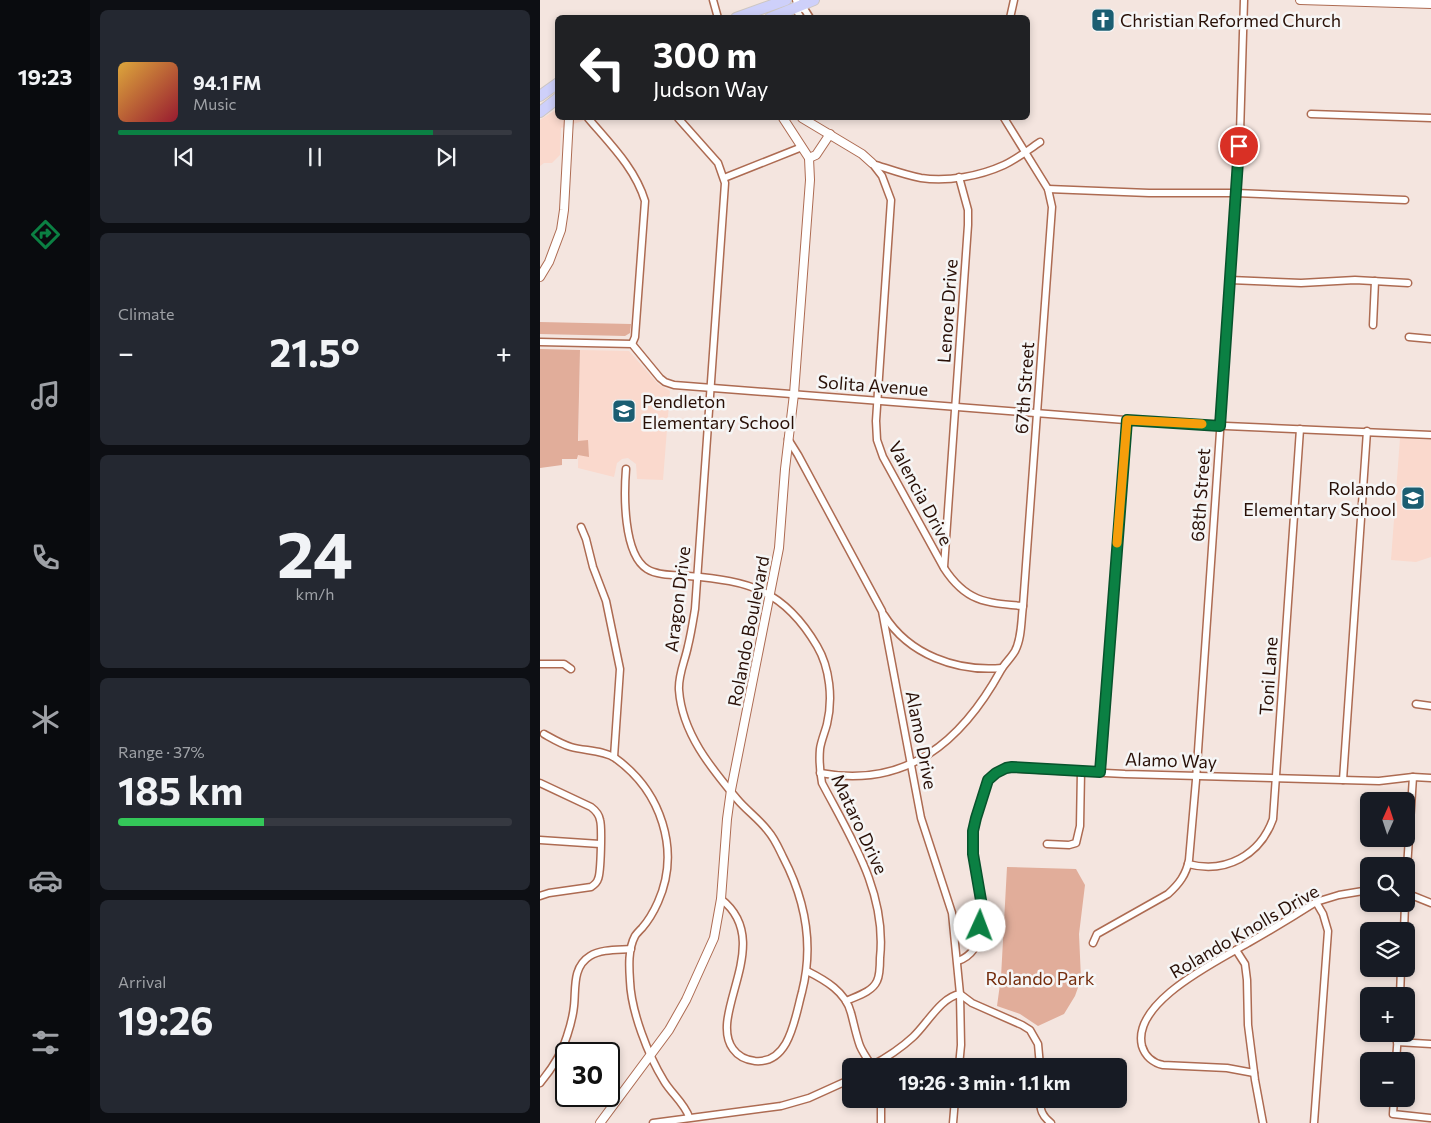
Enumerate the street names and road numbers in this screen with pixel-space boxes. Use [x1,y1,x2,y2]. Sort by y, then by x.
street label: Lenore Drive [932,258,962,364]
street label: 67th Street [1010,341,1038,435]
street label: Solita Avenue [817,370,929,400]
street label: Valencia Drive [884,437,958,549]
street label: 68th Street [1186,447,1214,543]
street label: Aragon Drive [660,545,694,653]
street label: Rolando Boulevard [723,554,773,708]
street label: Toni Lane [1254,636,1282,716]
street label: Alamo Drive [902,689,942,791]
street label: Alamo Way [1125,747,1217,773]
street label: Mataro Drive [827,770,893,878]
street label: Rolando Knolls Drive [1166,879,1322,983]

